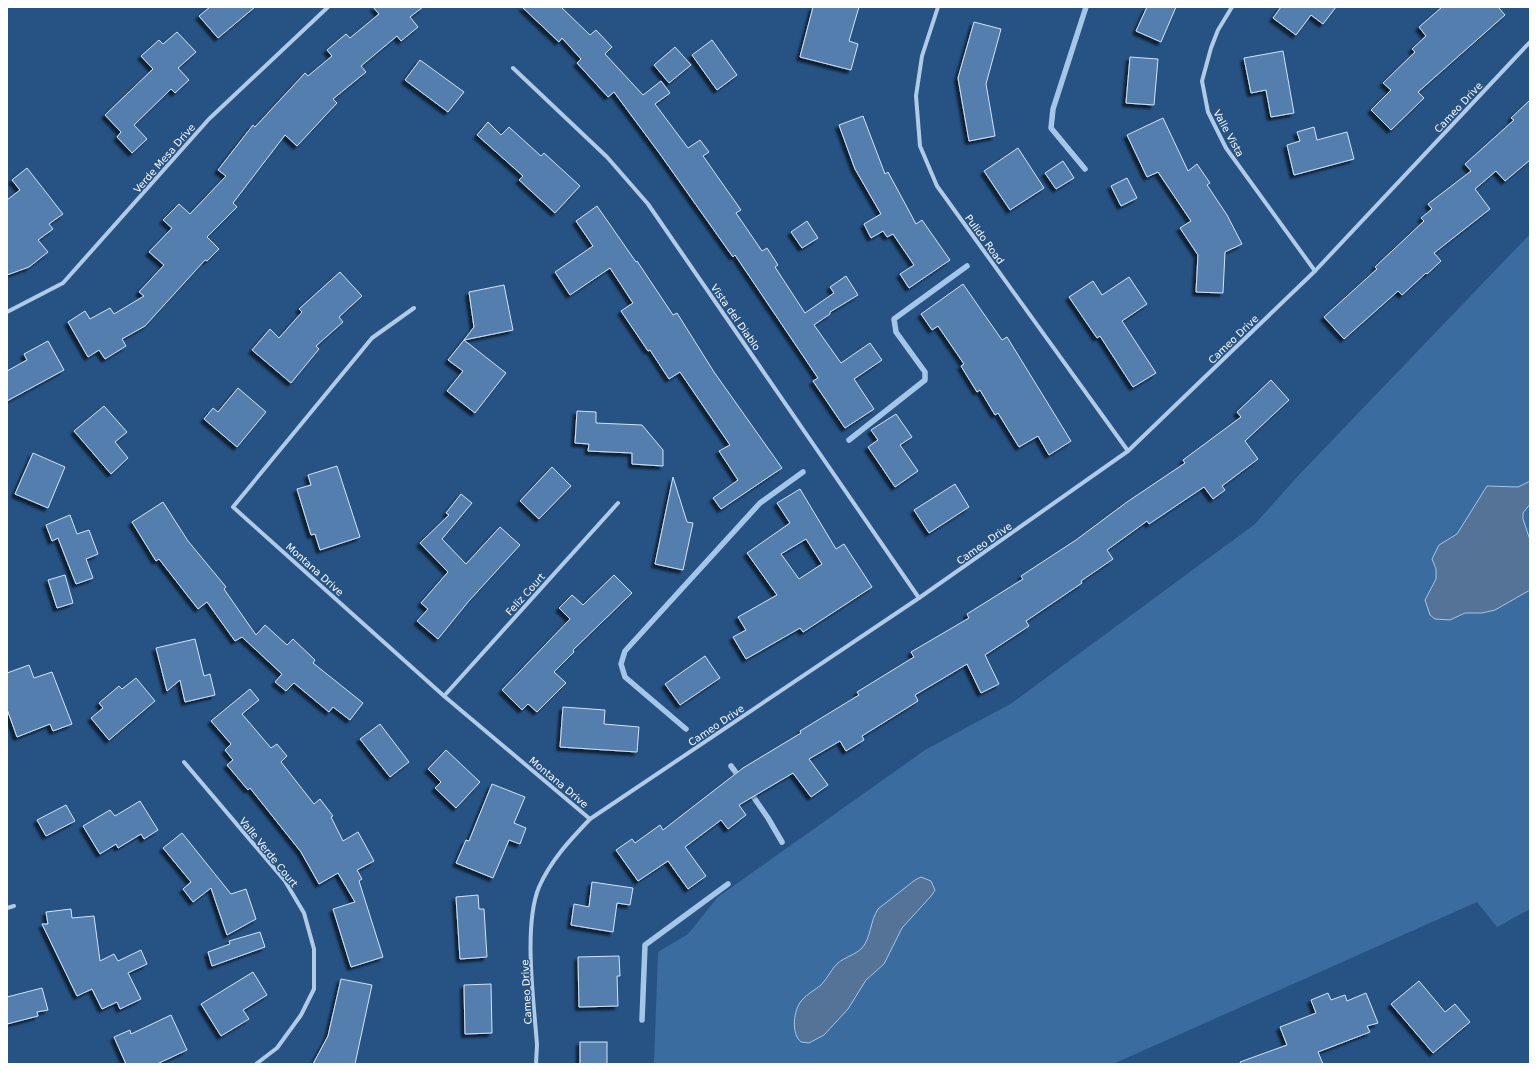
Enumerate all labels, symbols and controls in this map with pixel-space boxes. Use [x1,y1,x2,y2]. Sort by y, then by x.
street label: Cameo Drive [1432,80,1485,135]
street label: Valle Vista [1211,108,1246,159]
street label: Verde Mesa Drive [131,122,197,195]
street label: Pulido Road [963,212,1006,266]
street label: Vista del Diablo [709,282,763,352]
street label: Cameo Drive [1206,313,1261,366]
street label: Cameo Drive [955,520,1014,567]
street label: Montana Drive [284,541,346,598]
street label: Feliz Court [504,571,547,618]
street label: Cameo Drive [686,703,746,748]
street label: Montana Drive [527,755,590,810]
street label: Valle Verde Court [237,815,300,889]
street label: Cameo Drive [519,959,534,1025]

